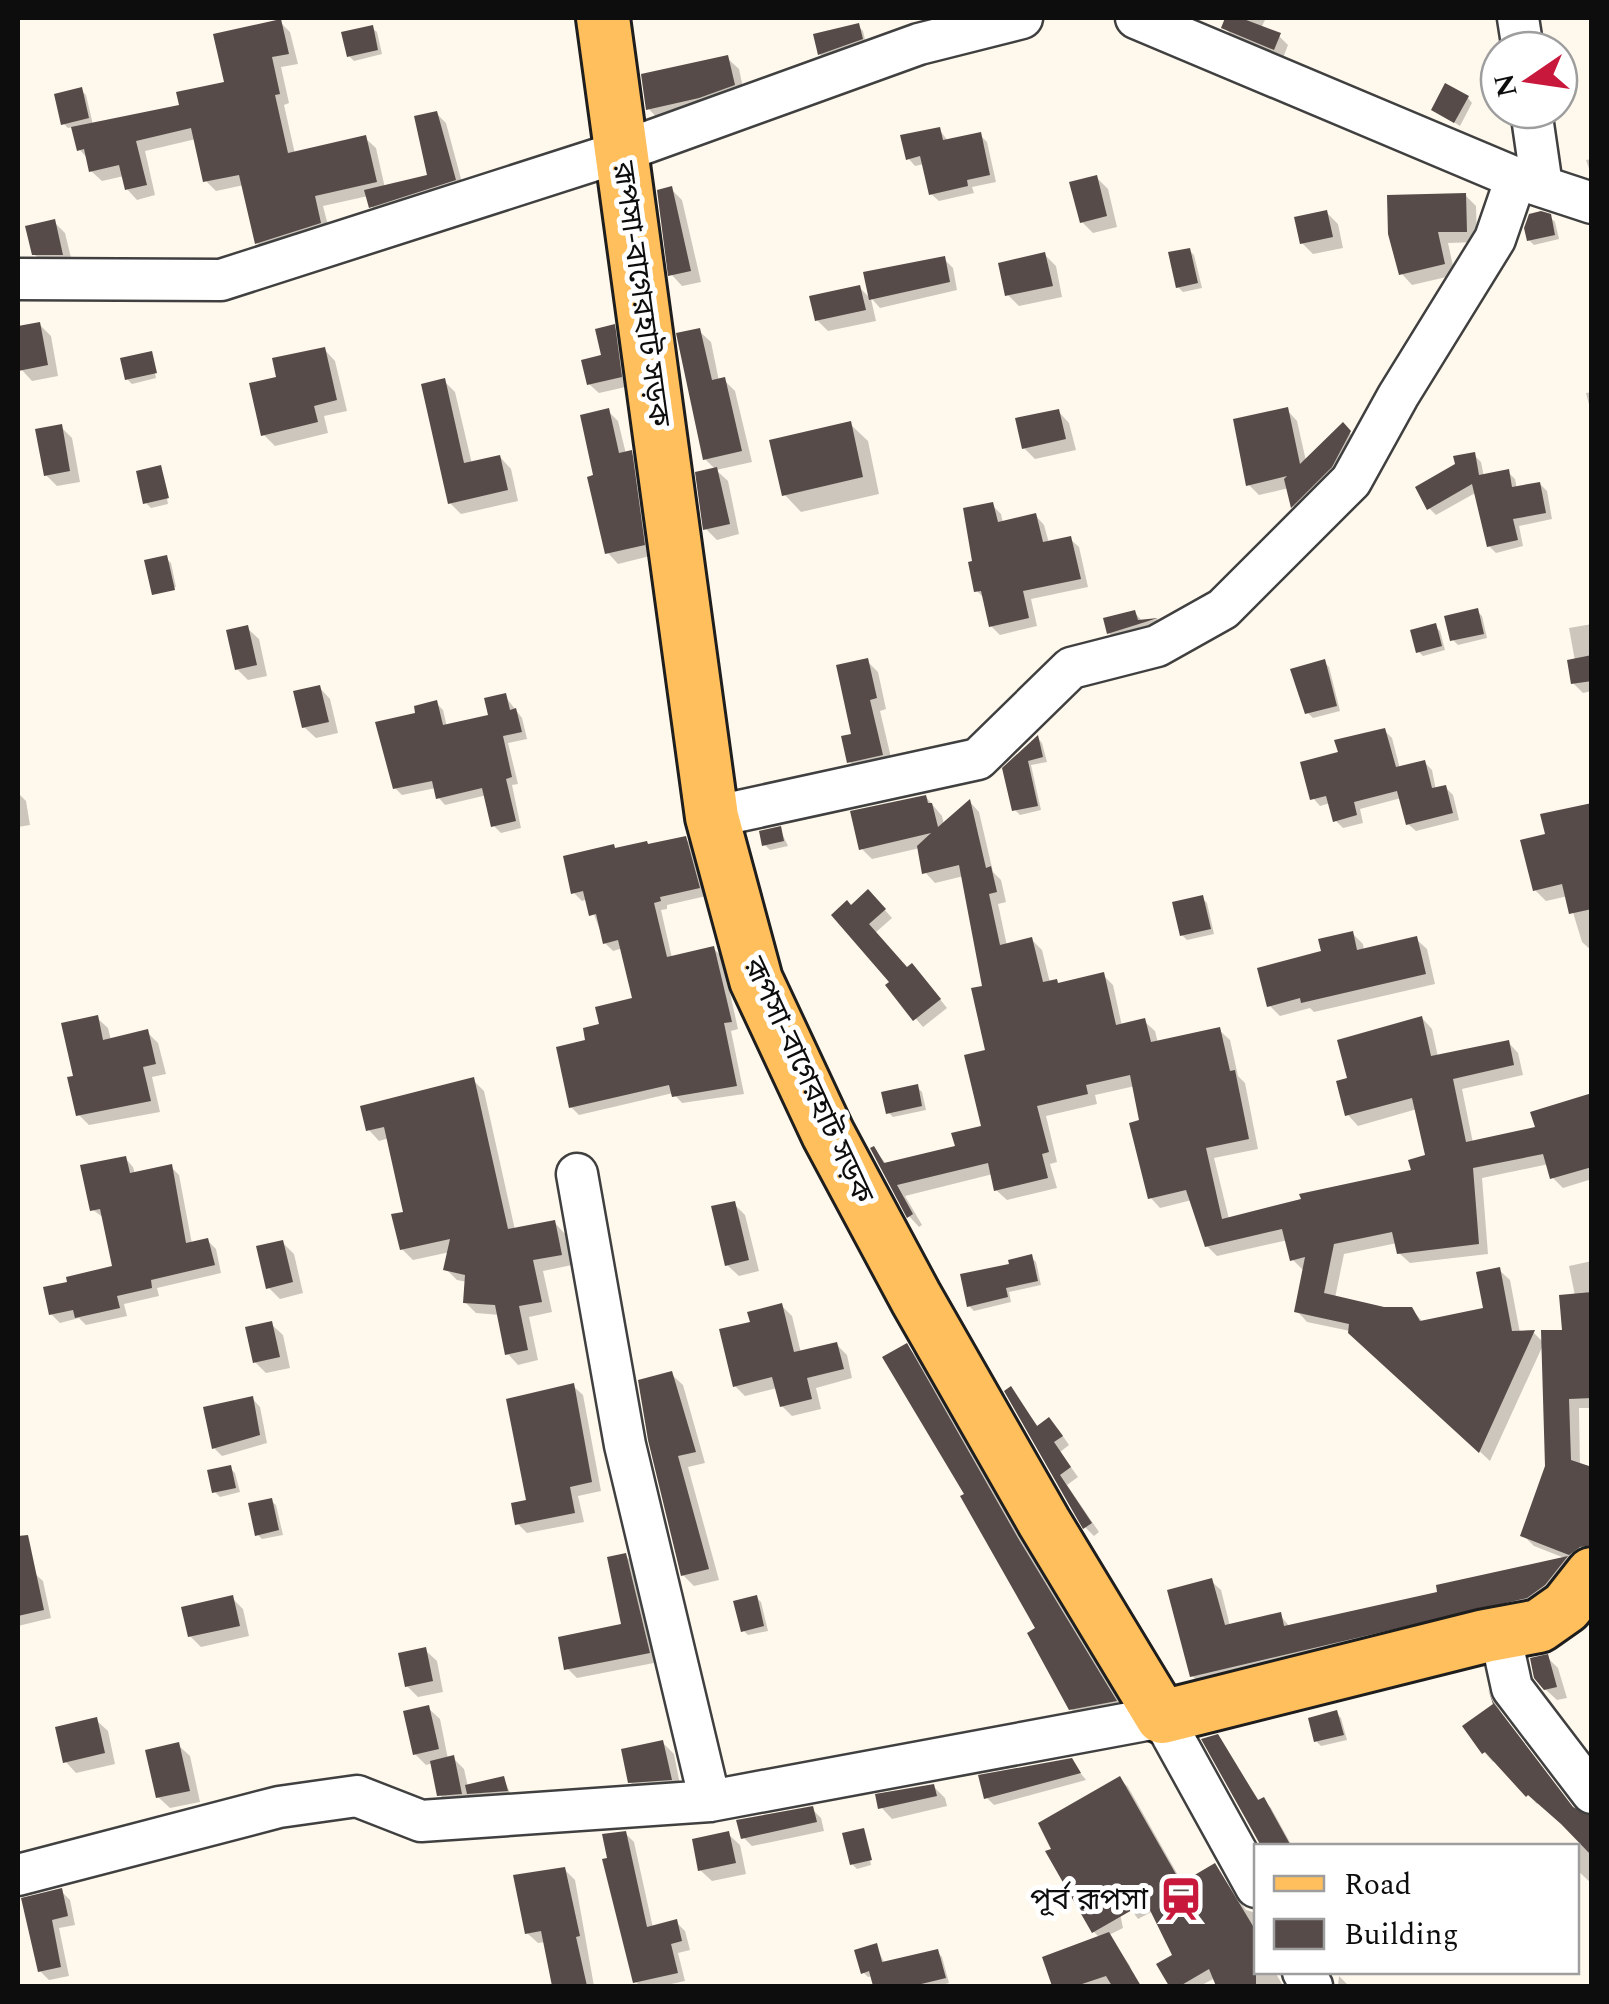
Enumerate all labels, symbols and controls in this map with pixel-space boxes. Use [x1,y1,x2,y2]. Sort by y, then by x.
north arrow [1479,30,1579,130]
text: N [1483,69,1530,101]
street label: রূপসা-বাগেরহাট সড়ক [599,158,682,430]
street label: রূপসা-বাগেরহাট সড়ক [730,949,886,1212]
legend [1254,1844,1579,1974]
text: Road [1344,1862,1412,1908]
station icon: পূর্ব রূপসা [1157,1875,1205,1923]
place label: পূর্ব রূপসা [1030,1877,1149,1923]
text: Building [1344,1912,1459,1958]

